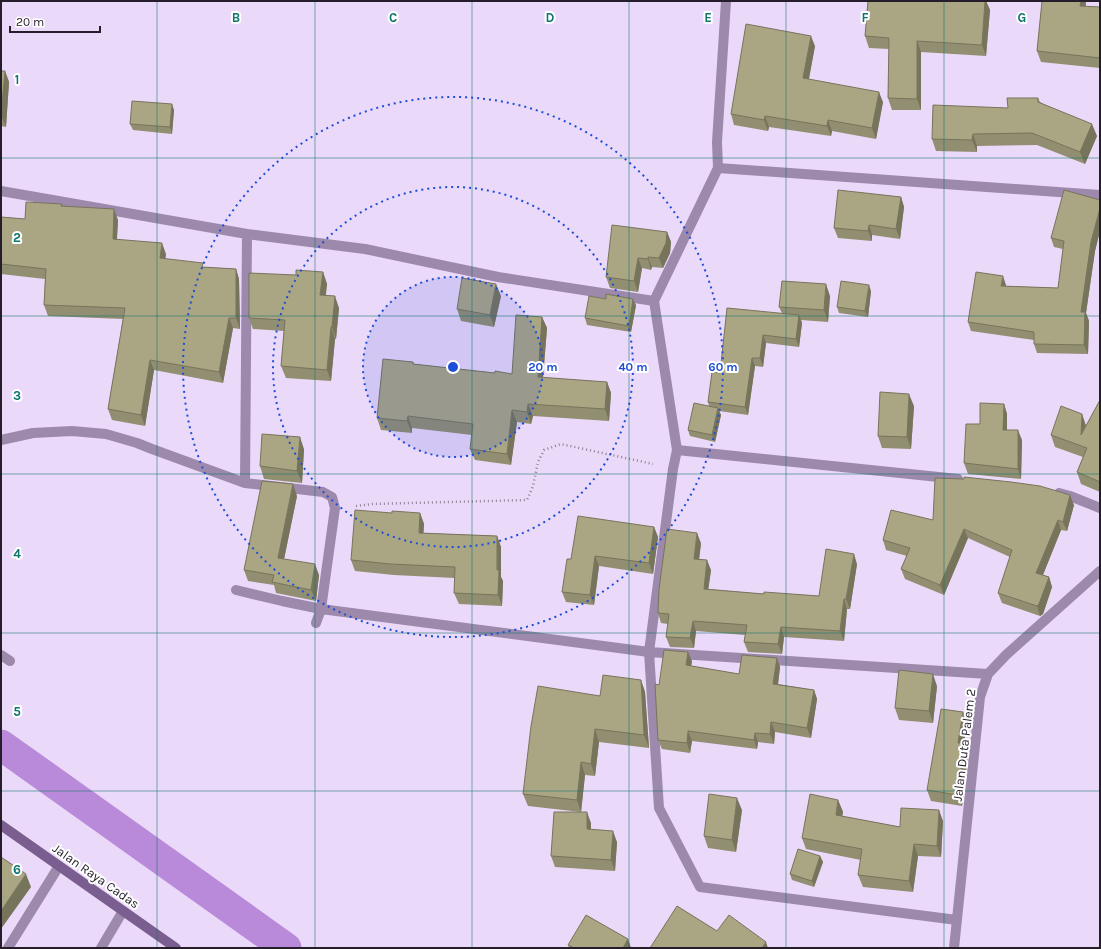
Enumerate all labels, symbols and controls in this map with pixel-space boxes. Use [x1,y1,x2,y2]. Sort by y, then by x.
scale bar [10,8,100,34]
text: B [232,10,240,25]
text: C [389,10,397,25]
text: D [546,10,555,25]
text: E [704,10,712,25]
text: F [861,10,869,25]
text: G [1018,10,1026,25]
text: 20 m [16,15,44,29]
text: 1 [15,72,19,87]
text: 2 [13,230,21,245]
centre of rings [446,360,460,374]
text: 20 m [528,360,558,374]
text: 40 m [618,360,648,374]
text: 60 m [708,360,738,374]
text: 3 [13,388,21,403]
text: 4 [13,546,21,561]
street label: Jalan Duta Palem 2 [950,688,978,802]
text: 5 [13,704,21,719]
street label: Jalan Raya Cadas [50,840,142,912]
text: 6 [13,862,21,877]

